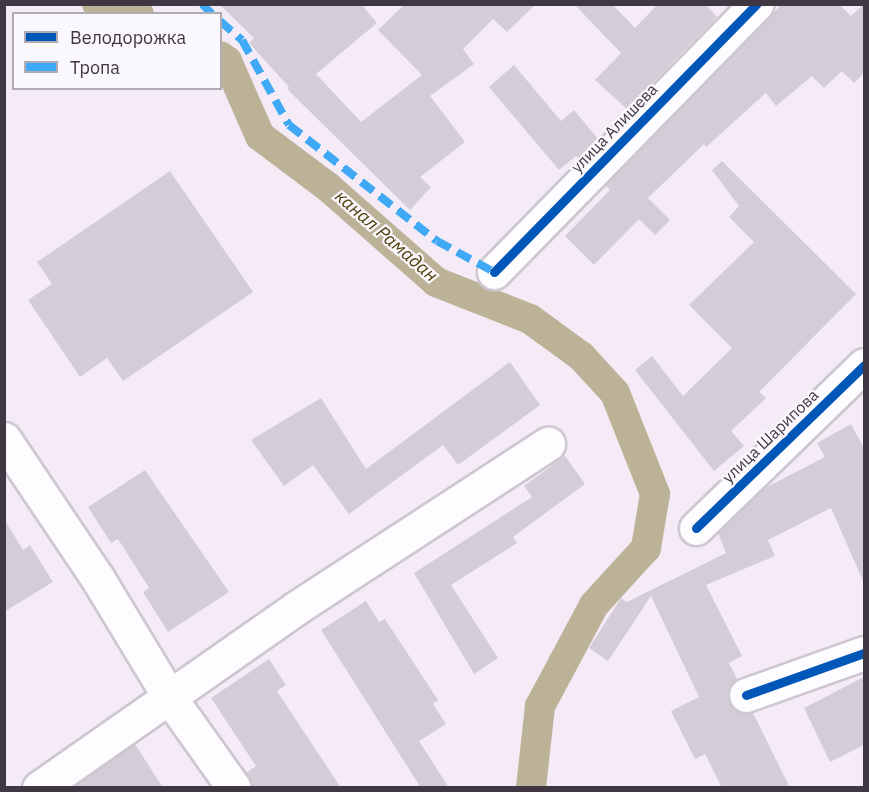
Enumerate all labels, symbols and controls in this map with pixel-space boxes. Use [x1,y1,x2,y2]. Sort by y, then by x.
legend [12,12,222,90]
text: Велодорожка [70,26,186,49]
text: Тропа [70,56,120,79]
street label: улица Алишева [567,80,661,176]
water label: канал Рамадан [330,186,442,286]
street label: улица Шарипова [718,385,822,487]

